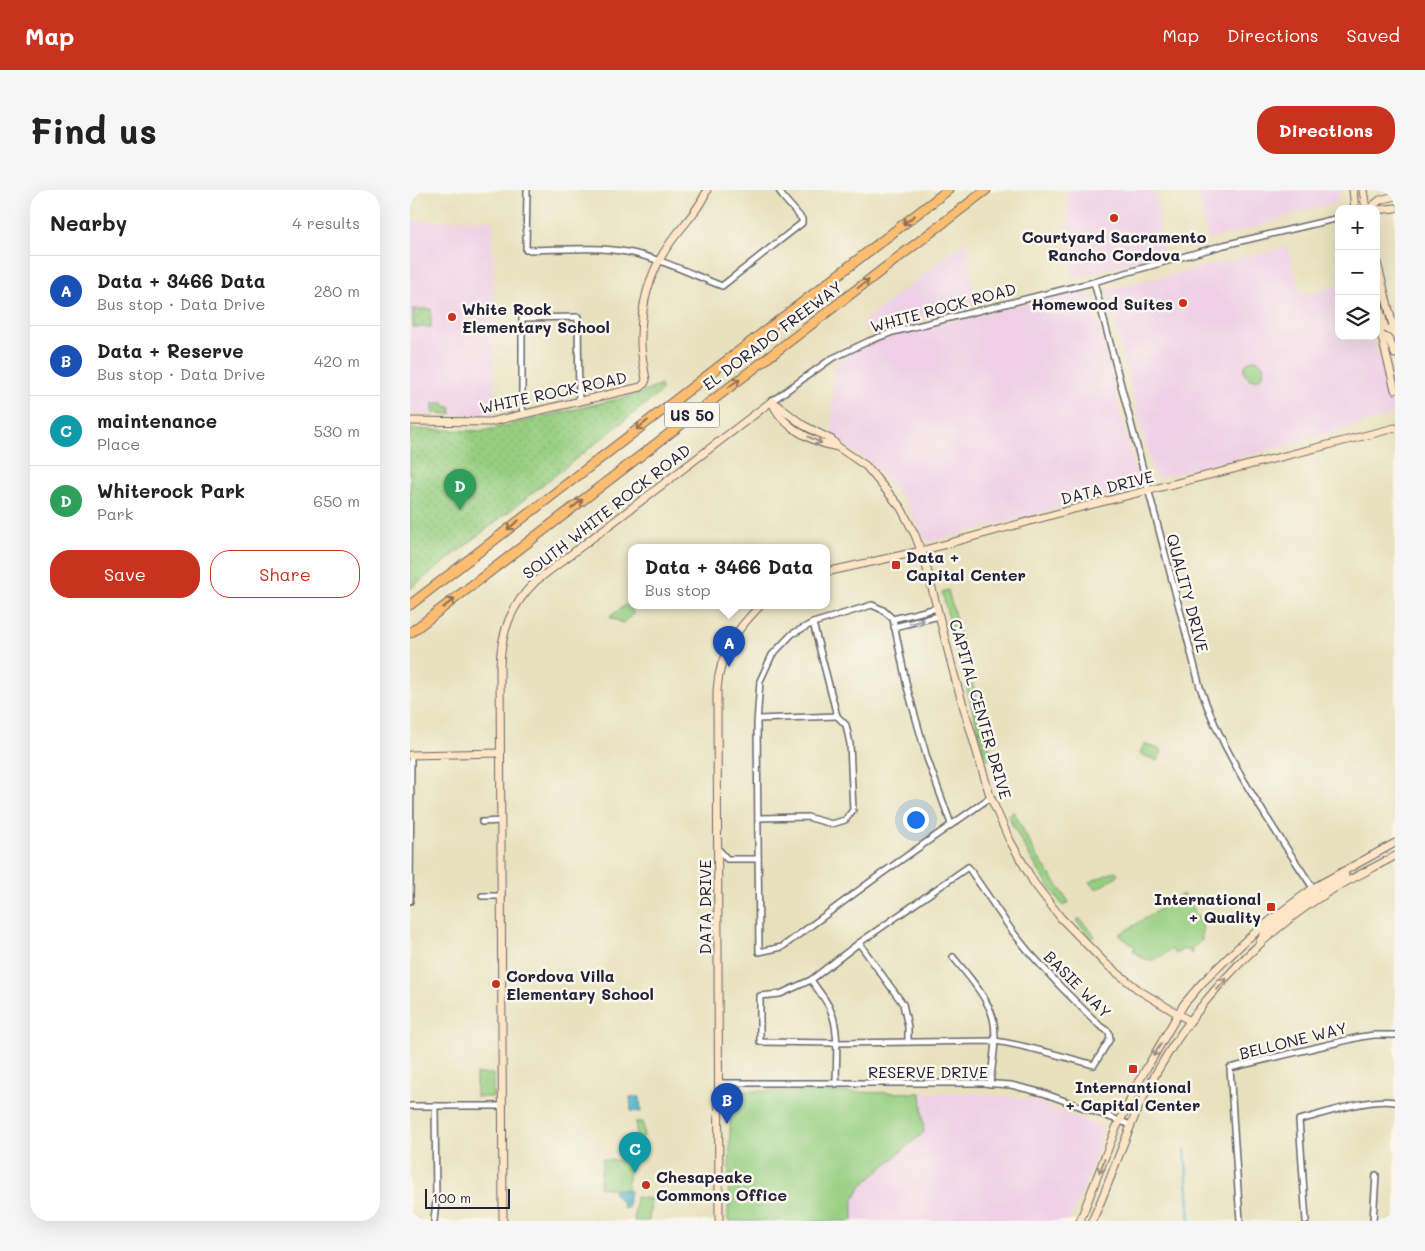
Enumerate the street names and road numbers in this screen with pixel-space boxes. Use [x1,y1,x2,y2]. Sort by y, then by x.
street label: EL DORADO FREEWAY [698,276,846,394]
street label: WHITE ROCK ROAD [868,277,1018,337]
street label: WHITE ROCK ROAD [478,366,628,418]
road number: US 50 [664,402,720,428]
street label: SOUTH WHITE ROCK ROAD [518,439,694,583]
street label: DATA DRIVE [1058,465,1156,509]
street label: QUALITY DRIVE [1162,531,1214,655]
street label: CAPITAL CENTER DRIVE [945,617,1017,801]
street label: DATA DRIVE [694,860,715,954]
street label: BASIE WAY [1040,946,1116,1022]
street label: BELLONE WAY [1237,1016,1349,1064]
street label: RESERVE DRIVE [868,1061,988,1082]

